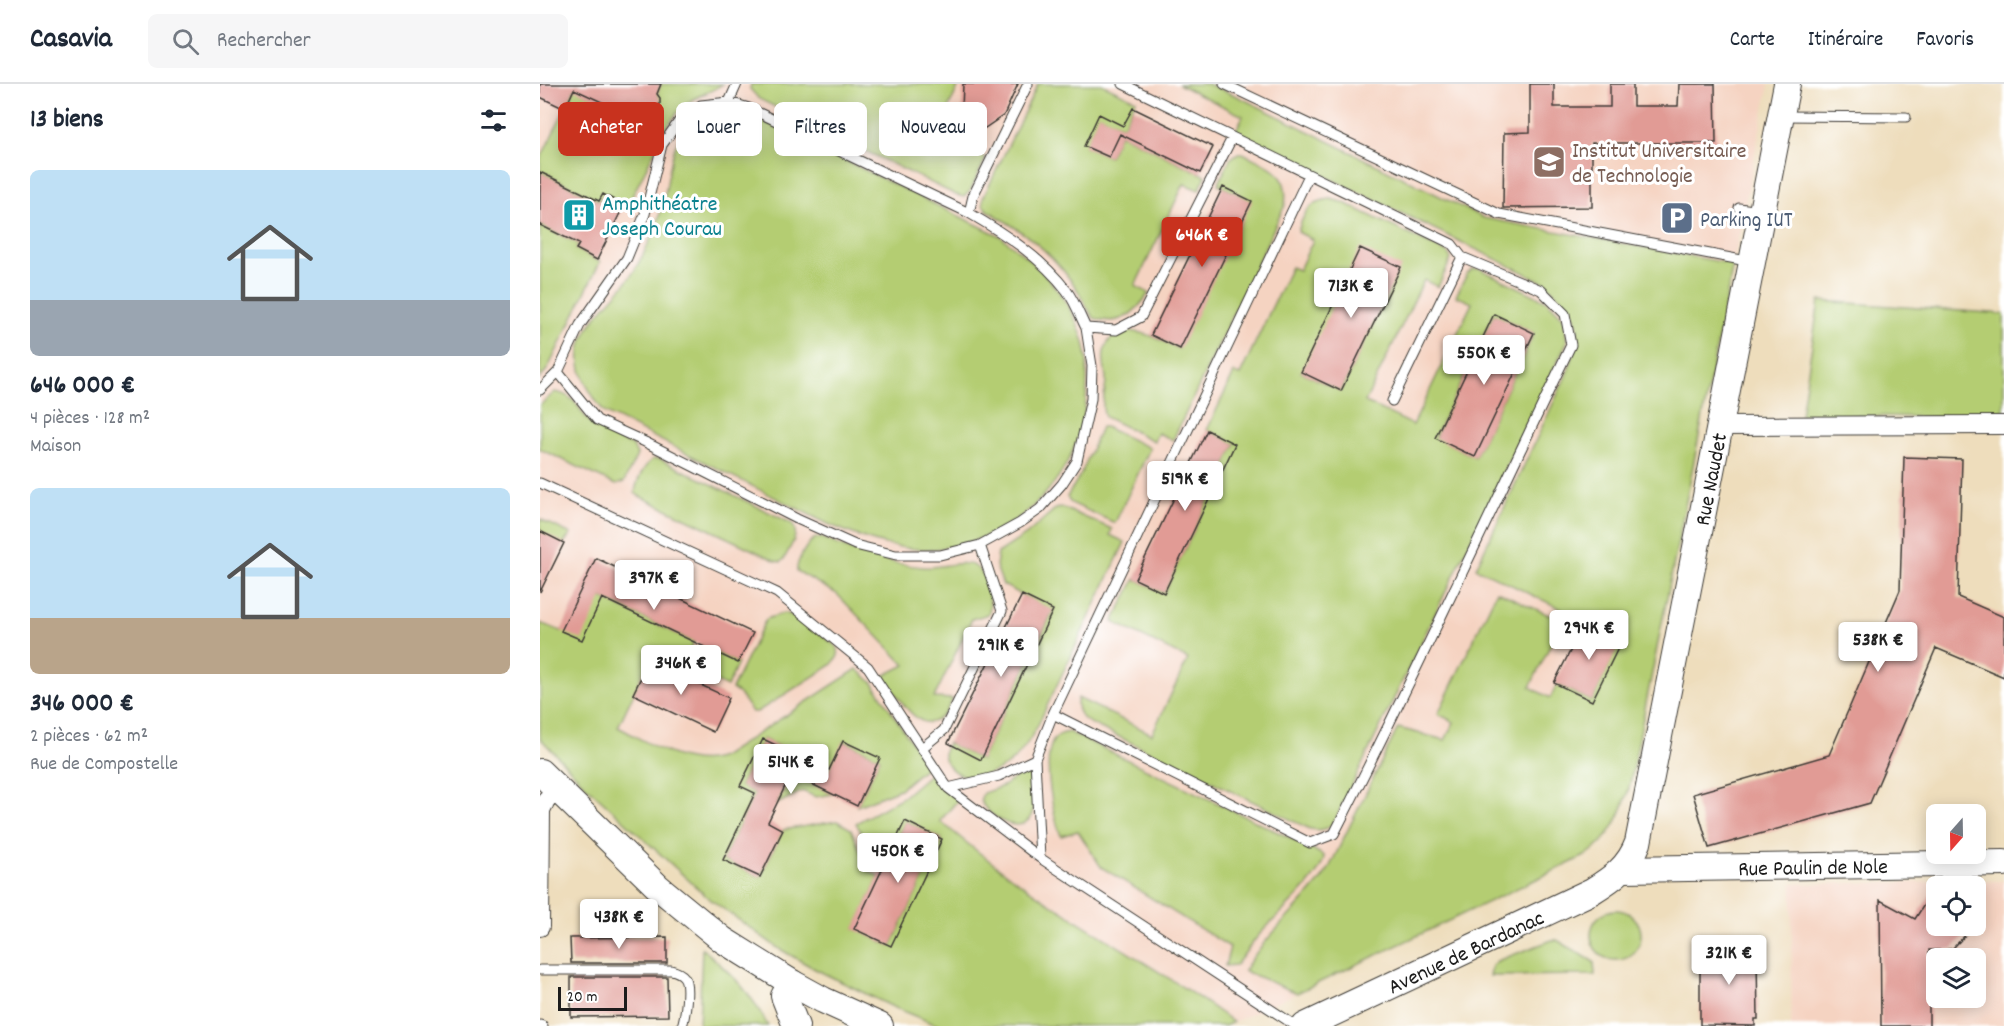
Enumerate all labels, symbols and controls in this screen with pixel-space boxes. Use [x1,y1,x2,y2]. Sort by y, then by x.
search box [148,14,568,68]
text: Casavia [30,21,112,61]
icon: search [169,25,202,58]
text: Rechercher [217,26,311,57]
text: Carte [1730,26,1775,56]
text: Itinéraire [1808,26,1883,56]
text: Favoris [1916,26,1974,56]
text: 13 biens [30,102,104,139]
chip: Acheter [558,102,664,156]
chip: Louer [676,102,762,156]
chip: Filtres [774,102,867,156]
chip: Nouveau [879,102,987,156]
icon: filters [477,104,510,137]
place label: Institut Universitaire de Technologie [1572,137,1747,193]
school or university icon: Institut Universitaire de Technologie [1531,144,1567,180]
place label: Amphithéatre Joseph Courau [602,190,722,246]
building icon: Amphithéatre Joseph Courau [561,197,597,233]
parking icon: Parking IUT [1659,200,1695,236]
place label: Parking IUT [1700,206,1793,237]
icon: home [216,209,324,317]
pin: 646K € [1153,217,1251,268]
text: 646K € [1176,222,1228,250]
pin: 713K € [1302,268,1400,319]
text: 713K € [1328,273,1374,301]
pin: 550K € [1435,335,1533,386]
text: 550K € [1457,340,1511,368]
text: 646 000 € [30,368,135,405]
text: 4 pièces · 128 m² [30,405,150,433]
street label: Rue Naudet [1689,431,1737,529]
text: Maison [30,433,81,461]
pin: 519K € [1136,461,1234,512]
text: 519K € [1161,466,1209,494]
icon: home [216,527,324,635]
pin: 397K € [605,560,703,611]
text: 397K € [629,565,679,593]
pin: 294K € [1540,610,1638,661]
text: 294K € [1563,615,1615,643]
pin: 538K € [1829,622,1927,673]
pin: 291K € [952,627,1050,678]
text: 538K € [1852,627,1904,655]
text: 291K € [977,632,1025,660]
pin: 346K € [632,645,730,696]
text: 346K € [655,650,707,678]
text: 346 000 € [30,686,134,723]
text: 2 pièces · 62 m² [30,723,148,751]
pin: 514K € [742,744,840,795]
text: 514K € [768,749,814,777]
text: Rue de Compostelle [30,751,178,779]
north arrow [1926,804,1986,864]
map controls [1926,804,1986,1008]
pin: 450K € [849,833,947,884]
text: 450K € [871,838,925,866]
street label: Rue Paulin de Nole [1738,853,1888,886]
button: locate [1926,876,1986,936]
pin: 438K € [570,899,668,950]
text: 438K € [594,904,644,932]
street label: Avenue de Bardanac [1383,904,1550,1004]
pin: 321K € [1680,935,1778,986]
text: 321K € [1706,940,1752,968]
button: layers [1926,948,1986,1008]
scale bar [558,984,627,1012]
text: 20 m [567,986,597,1009]

